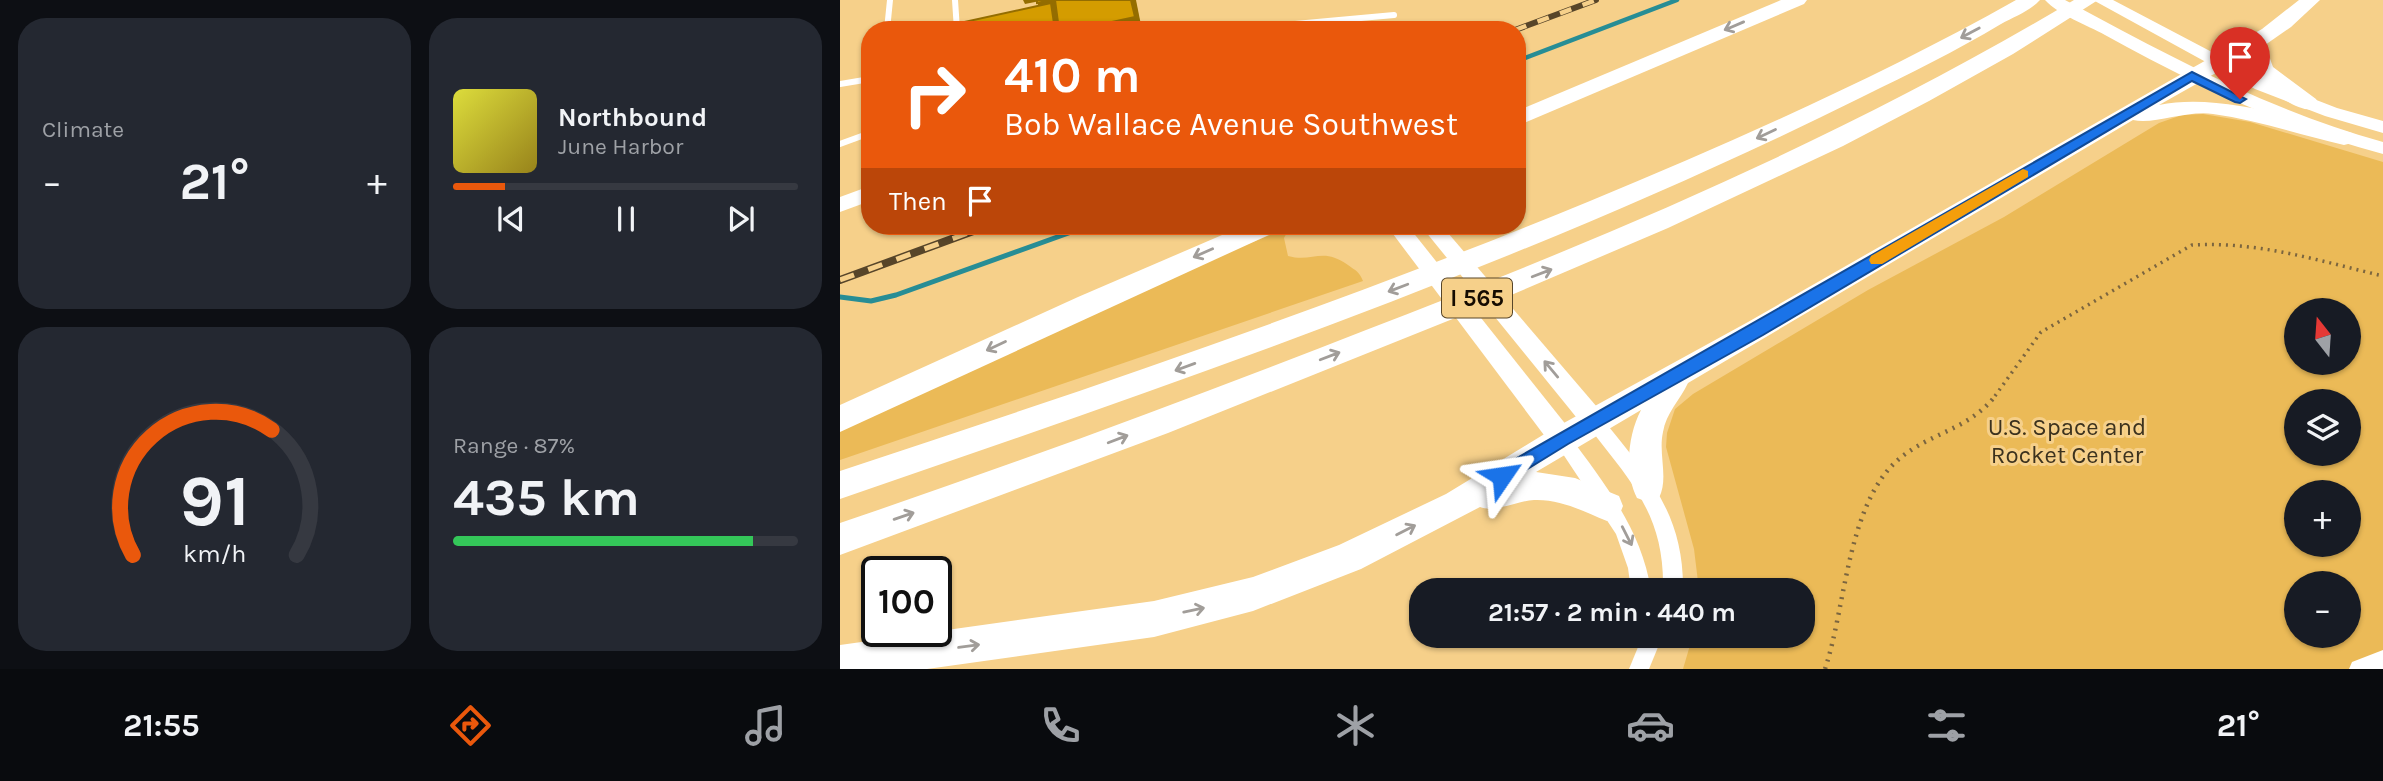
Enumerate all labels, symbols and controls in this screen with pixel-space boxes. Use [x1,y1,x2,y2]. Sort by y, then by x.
one-way arrow [1724,21,1746,34]
one-way arrow [1960,27,1981,41]
pin [2210,27,2270,99]
icon: arrive [2221,38,2259,76]
text: 410 m [1004,47,1141,104]
icon: right [889,49,980,140]
text: Northbound [558,102,707,133]
text: Bob Wallace Avenue Southwest [1004,106,1458,143]
text: Climate [42,116,124,143]
one-way arrow [1756,128,1777,141]
text: June Harbor [558,133,683,160]
text: 21° [179,151,250,212]
text: − [42,160,62,205]
text: + [367,160,387,205]
icon: arrive [961,182,999,220]
text: Then [889,186,947,217]
icon: previous [492,200,530,238]
icon: pause [607,200,645,238]
icon: next [722,200,760,238]
one-way arrow [1193,247,1215,260]
one-way arrow [1530,265,1552,278]
road number: I 565 [1442,278,1512,318]
one-way arrow [1388,283,1410,295]
north arrow [2284,298,2361,374]
map controls [2284,298,2361,648]
one-way arrow [986,340,1007,353]
one-way arrow [1319,348,1341,361]
one-way arrow [1543,360,1559,378]
one-way arrow [1174,362,1196,374]
button: layers [2284,389,2361,466]
park label: U.S. Space and Rocket Center [1988,413,2146,469]
one-way arrow [1107,431,1129,444]
text: Range · 87% [453,432,575,459]
position arrow [1465,439,1539,513]
text: 91 [179,458,250,543]
text: 435 km [453,467,640,528]
button: + [2284,480,2361,557]
one-way arrow [893,509,915,521]
one-way arrow [1395,522,1416,536]
one-way arrow [1620,526,1634,546]
text: km/h [183,539,246,568]
speed limit sign: 100 [861,556,952,647]
button: − [2284,571,2361,648]
text: 21:57 · 2 min · 440 m [1488,597,1736,628]
one-way arrow [1182,603,1205,617]
one-way arrow [957,639,980,652]
icon: directions [446,701,495,750]
icon: music [741,701,790,750]
icon: phone [1036,701,1085,750]
icon: climate [1331,701,1380,750]
icon: car [1626,701,1675,750]
icon: filters [1922,701,1971,750]
text: 21:55 [123,707,200,744]
text: 21° [2217,707,2260,744]

